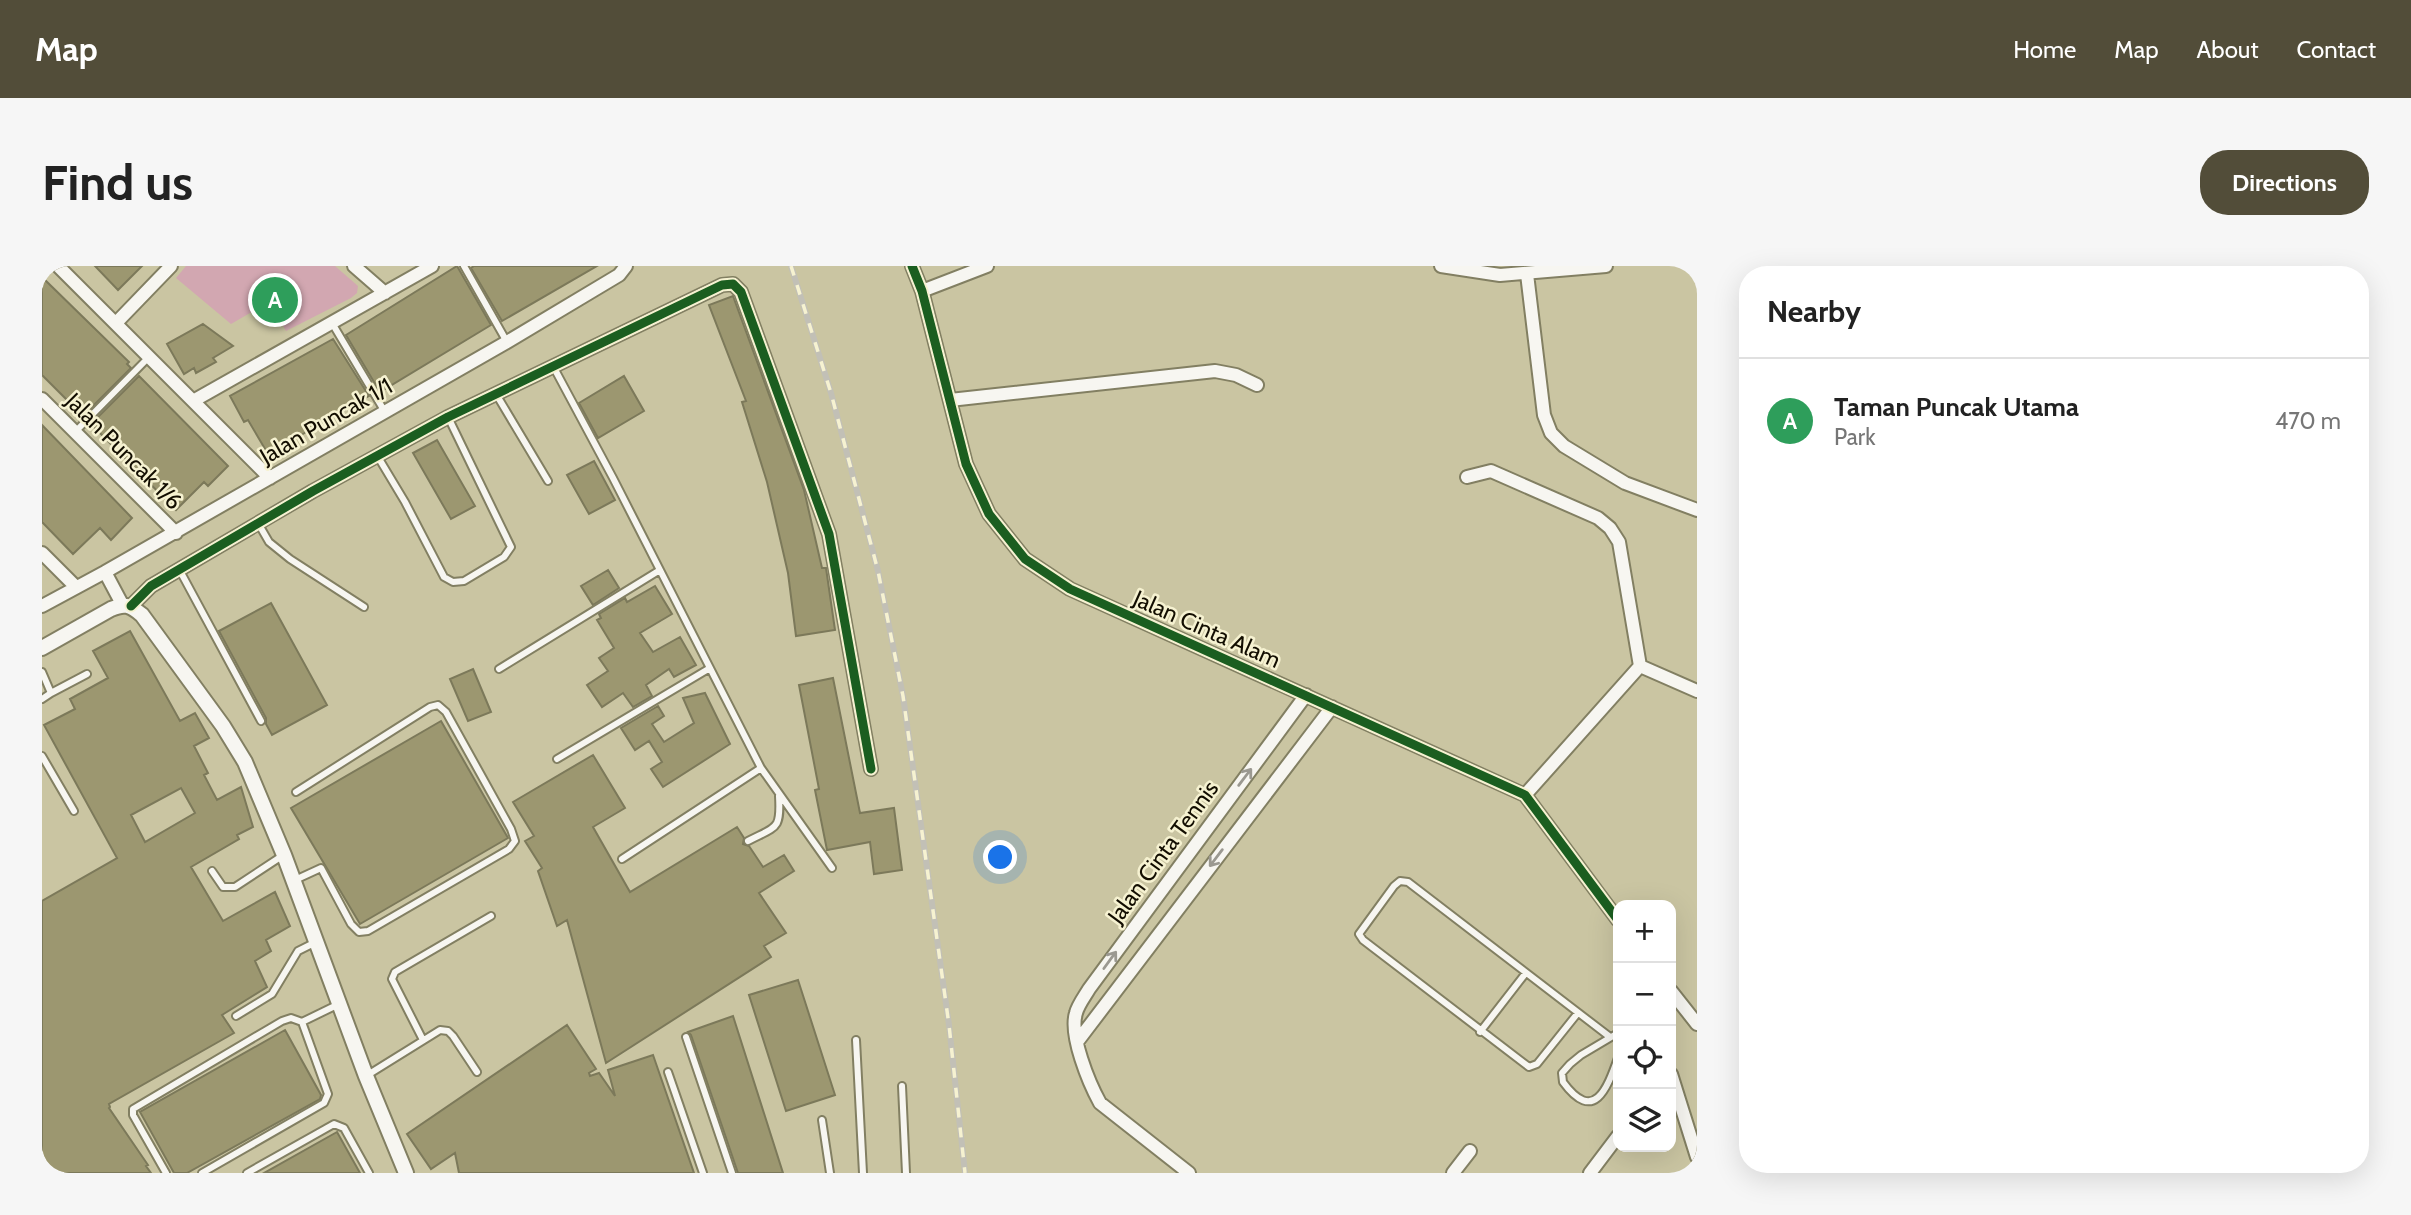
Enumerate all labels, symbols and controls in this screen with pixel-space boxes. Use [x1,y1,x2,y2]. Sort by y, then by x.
text: Map [35,29,98,69]
text: Home [2013,35,2076,64]
text: Map [2114,35,2159,64]
text: About [2197,35,2259,64]
text: Contact [2297,35,2376,64]
button: Directions [2200,150,2369,215]
text: Find us [42,153,193,212]
pin: A [252,274,298,326]
text: Nearby [1767,293,1861,330]
street label: Jalan Puncak 1/1 [254,372,397,471]
street label: Jalan Puncak 1/6 [59,386,188,515]
text: Taman Puncak Utama [1834,391,2079,423]
text: A [1783,407,1797,435]
text: 470 m [2275,407,2341,435]
text: Park [1834,423,1875,451]
street label: Jalan Cinta Alam [1128,584,1285,674]
one-way arrow [1237,768,1252,787]
street label: Jalan Cinta Tennis [1101,775,1224,930]
your location [983,840,1017,874]
one-way arrow [1209,849,1224,867]
map controls [1613,900,1676,1152]
button: + [1613,900,1676,963]
one-way arrow [1103,951,1117,970]
button: − [1613,963,1676,1026]
button: locate [1613,1026,1676,1089]
button: layers [1613,1089,1676,1152]

